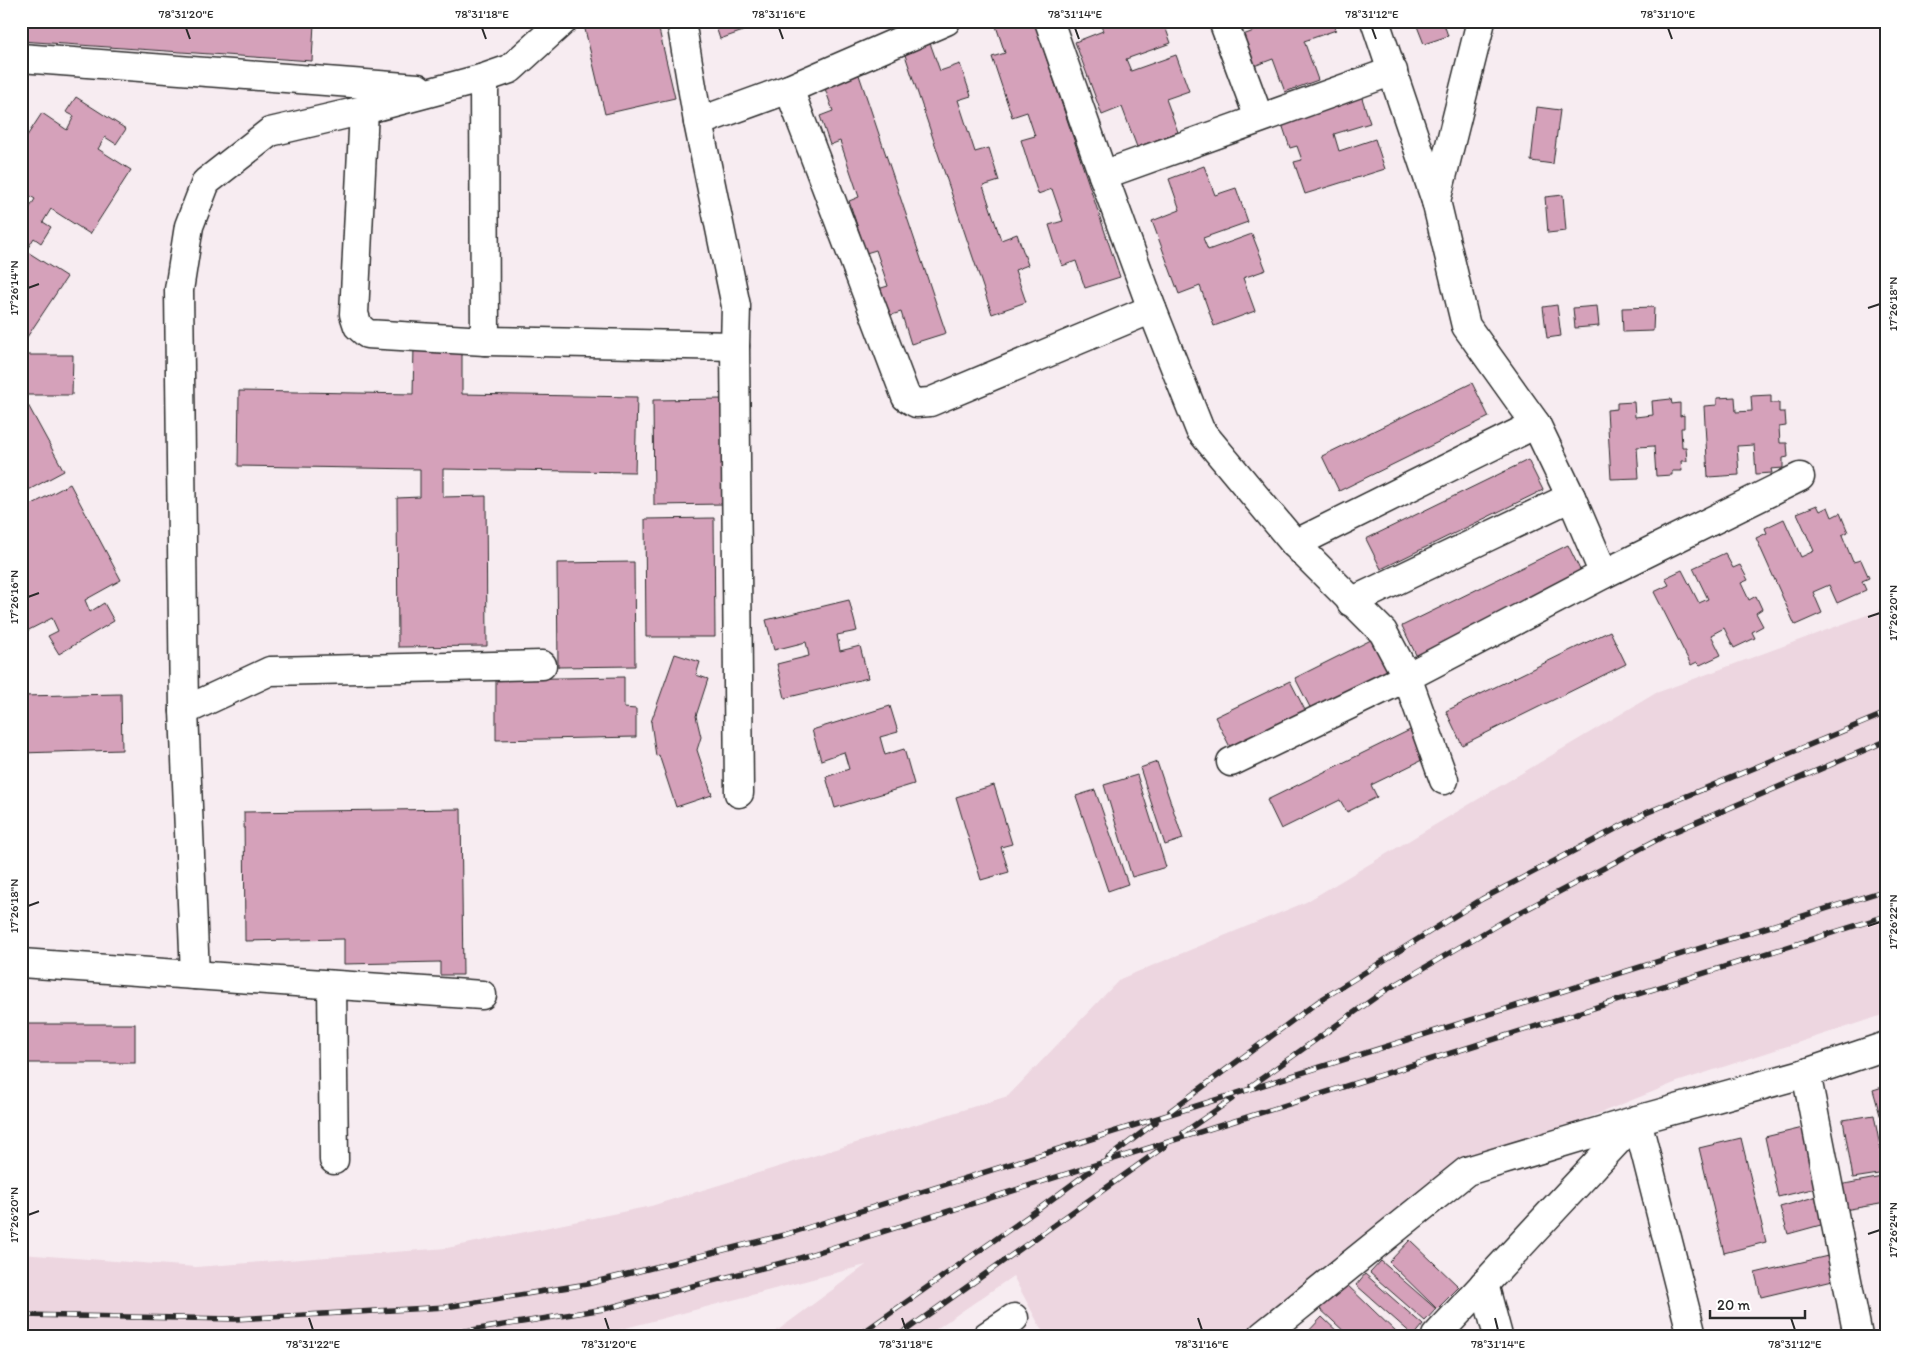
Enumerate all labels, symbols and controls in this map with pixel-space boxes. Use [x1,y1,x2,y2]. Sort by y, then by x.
text: 78°31'20"E [158,7,214,21]
text: 78°31'18"E [455,7,509,21]
text: 78°31'16"E [752,7,806,21]
text: 78°31'14"E [1048,7,1102,21]
text: 78°31'12"E [1345,7,1399,21]
text: 78°31'10"E [1641,7,1696,21]
text: 17°26'14"N [7,260,21,316]
text: 17°26'18"N [1886,277,1900,331]
text: 17°26'16"N [7,570,21,624]
text: 17°26'20"N [1886,585,1900,641]
text: 17°26'18"N [7,879,21,933]
text: 17°26'22"N [1886,894,1900,950]
text: 17°26'20"N [7,1187,21,1243]
text: 17°26'24"N [1886,1202,1900,1258]
scale bar [1710,1287,1804,1319]
text: 20 m [1717,1296,1751,1314]
text: 78°31'22"E [286,1337,340,1351]
text: 78°31'20"E [581,1337,637,1351]
text: 78°31'18"E [879,1337,933,1351]
text: 78°31'16"E [1175,1337,1229,1351]
text: 78°31'14"E [1471,1337,1525,1351]
text: 78°31'12"E [1768,1337,1822,1351]

